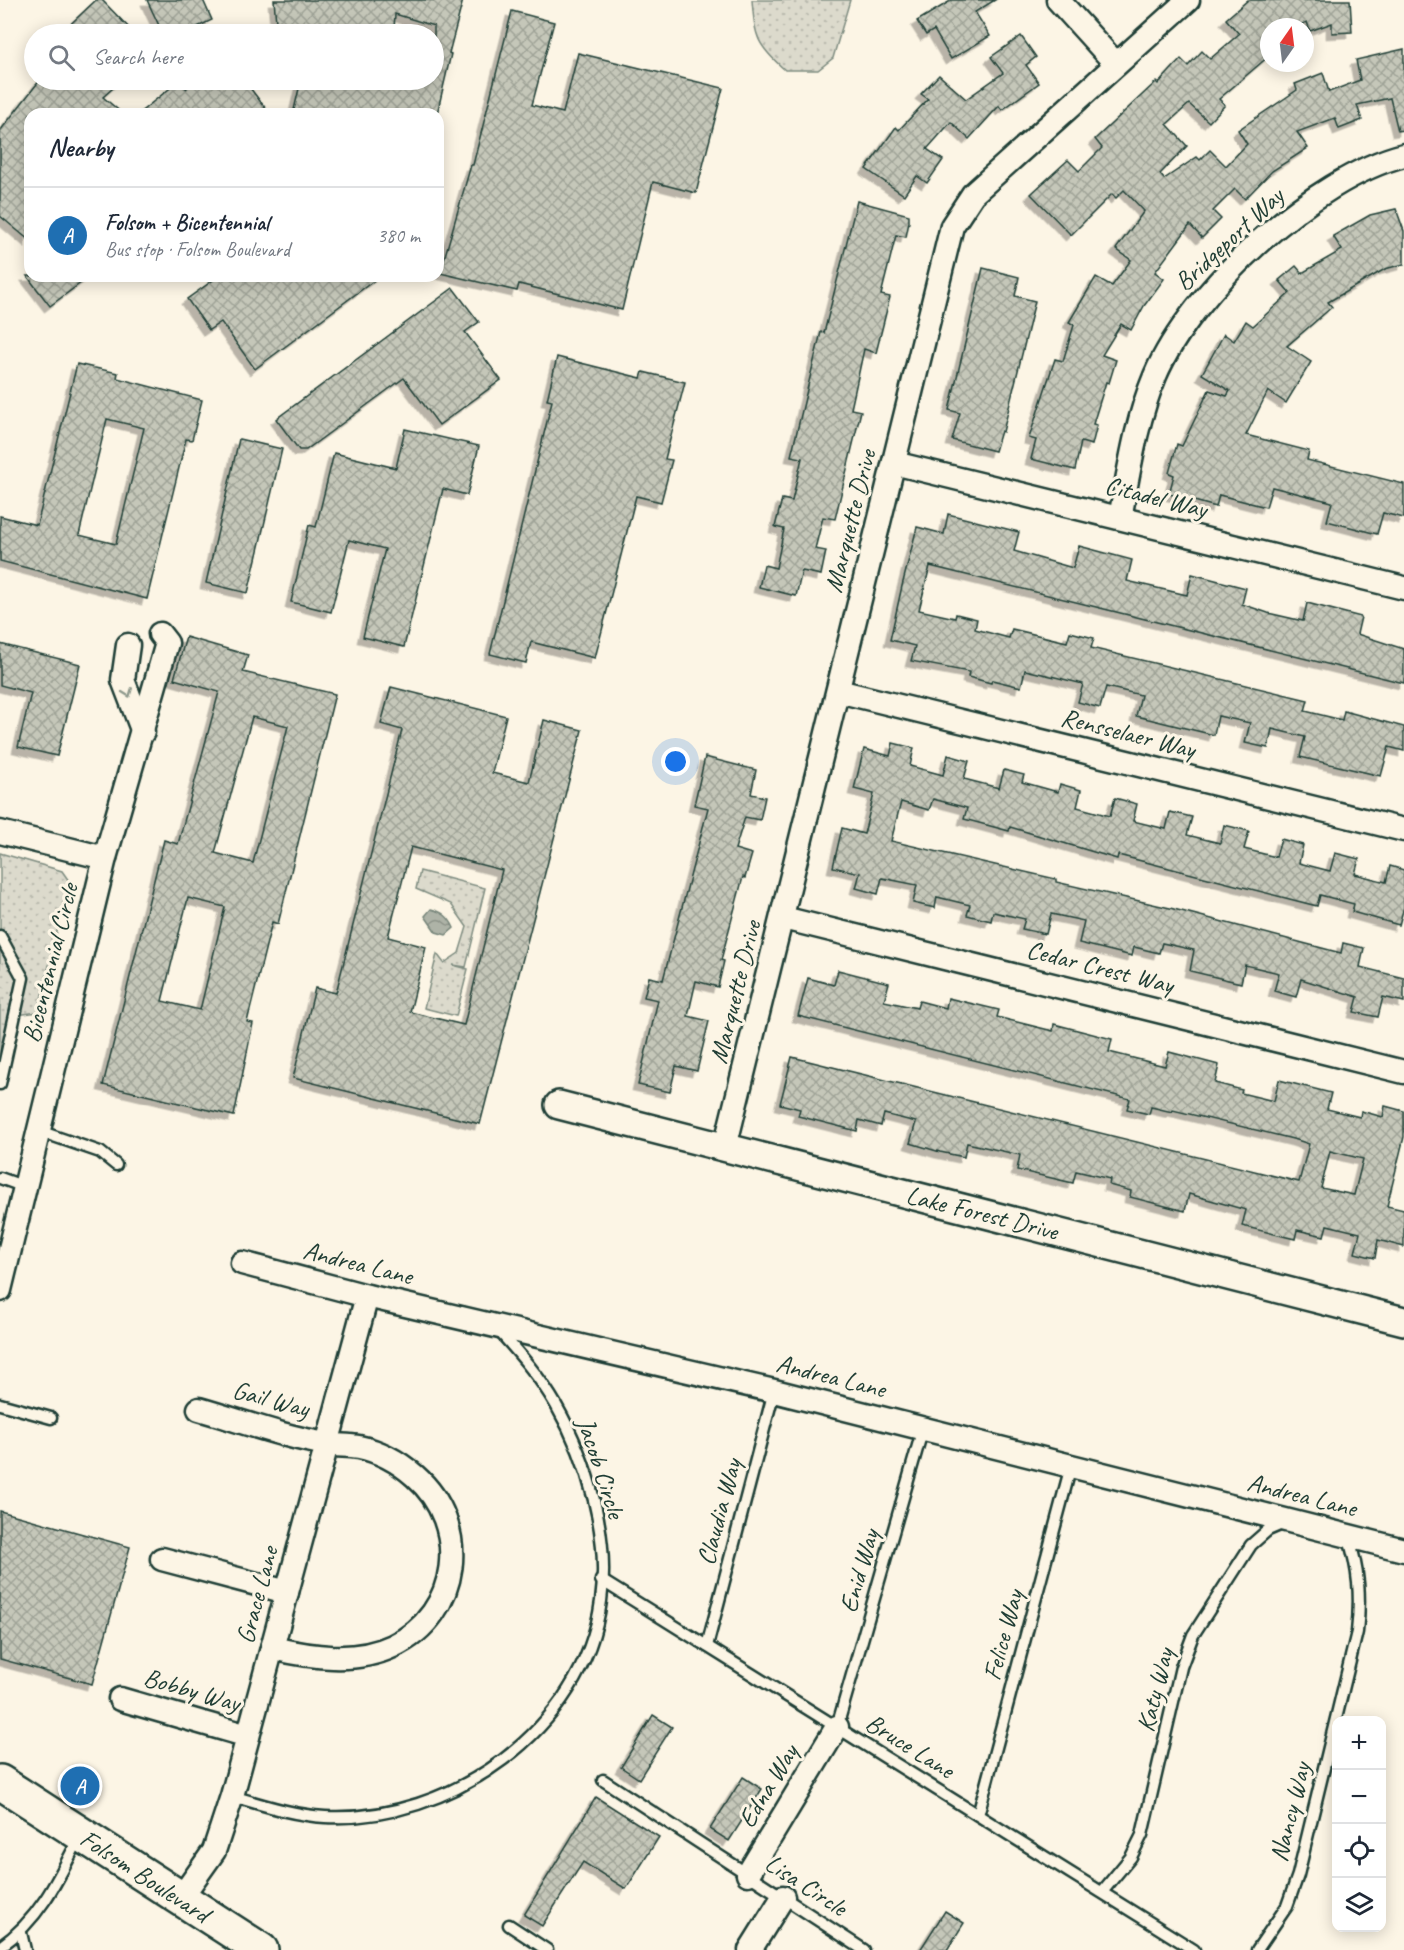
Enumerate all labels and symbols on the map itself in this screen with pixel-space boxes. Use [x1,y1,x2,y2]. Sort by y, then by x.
north arrow [1260,18,1314,72]
street label: Bridgeport Way [1167,179,1292,298]
street label: Marquette Drive [816,445,884,596]
street label: Citadel Way [1102,468,1212,526]
one-way arrow [121,687,133,698]
street label: Rensselaer Way [1057,700,1201,766]
your location [661,747,690,776]
street label: Bicentennial Circle [14,877,86,1046]
street label: Marquette Drive [701,916,769,1067]
street label: Cedar Crest Way [1023,933,1179,1002]
street label: Lake Forest Drive [903,1178,1063,1248]
street label: Andrea Lane [300,1234,418,1293]
street label: Andrea Lane [773,1347,891,1406]
street label: Gail Way [229,1373,315,1426]
street label: Jacob Circle [569,1412,634,1525]
street label: Claudia Way [689,1453,750,1569]
street label: Andrea Lane [1244,1466,1362,1525]
street label: Enid Way [831,1524,887,1616]
street label: Grace Lane [228,1540,286,1647]
street label: Felice Way [975,1584,1031,1684]
street label: Katy Way [1129,1643,1182,1735]
street label: Bobby Way [140,1661,246,1720]
street label: Bruce Lane [860,1706,963,1787]
street label: Edna Way [730,1737,807,1834]
street label: Nancy Way [1262,1757,1319,1865]
pin: A [60,1764,100,1808]
street label: Folsom Boulevard [74,1822,219,1932]
street label: Lisa Circle [759,1846,855,1925]

